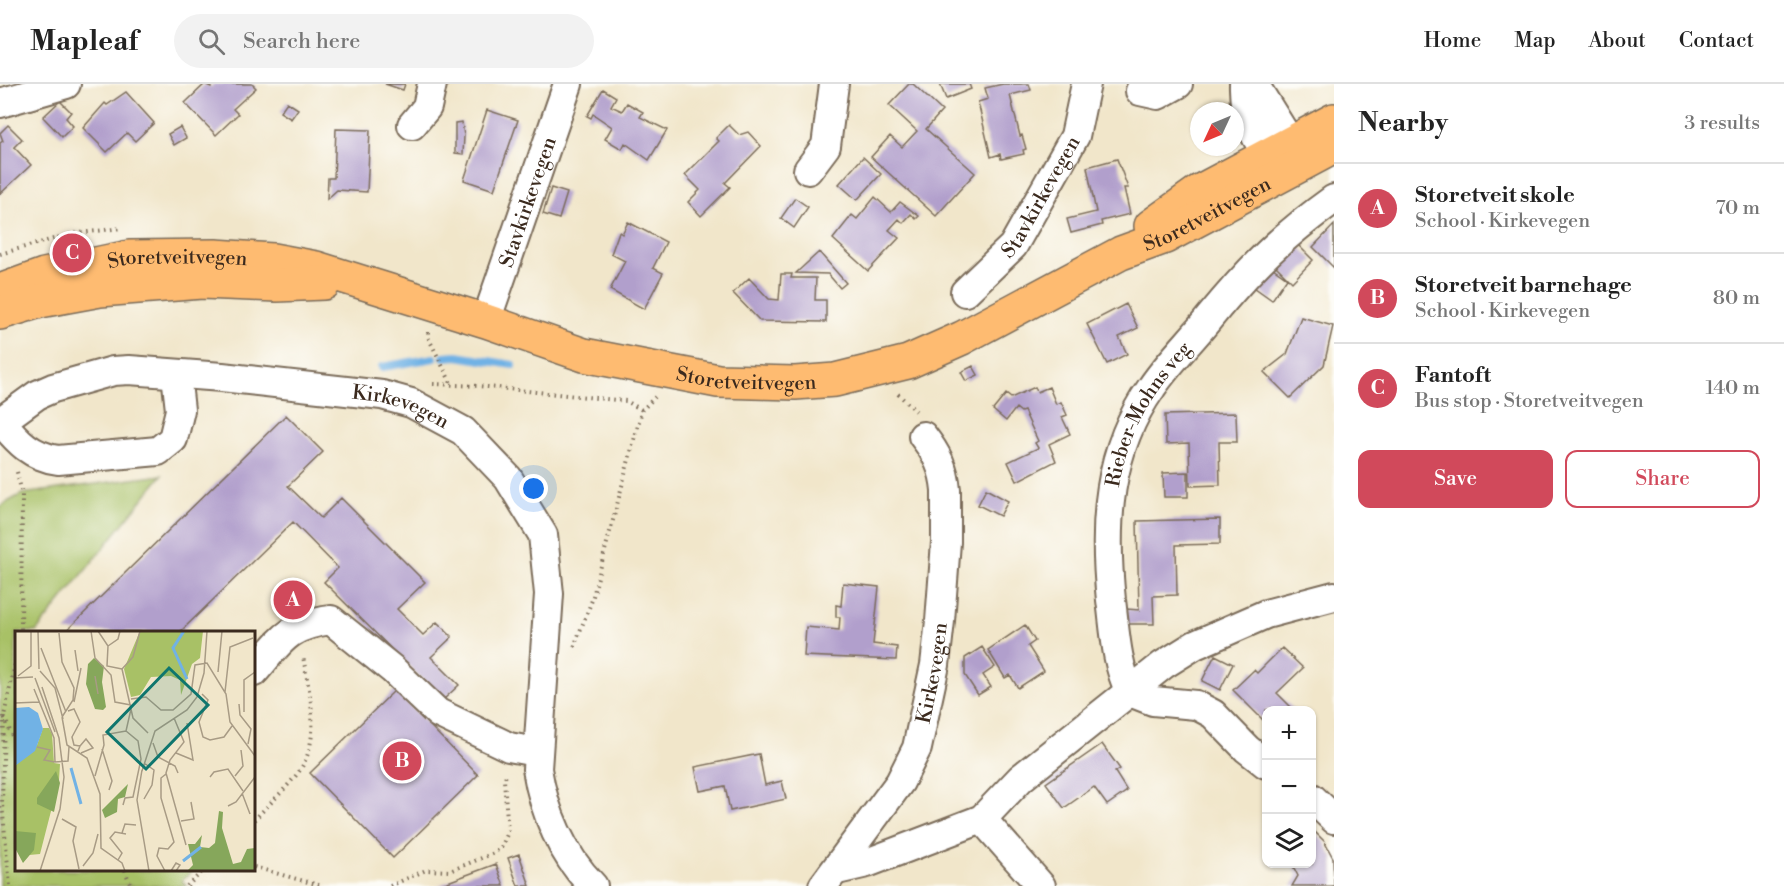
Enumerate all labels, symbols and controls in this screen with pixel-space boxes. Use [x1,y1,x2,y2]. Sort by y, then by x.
search box [174,14,594,68]
text: Mapleaf [30,24,138,59]
icon: search [195,25,228,58]
text: Search here [243,28,360,55]
text: Home [1424,28,1481,54]
text: Map [1514,28,1556,54]
text: About [1589,28,1646,54]
text: Contact [1679,28,1754,54]
north arrow [1190,102,1244,156]
text: Nearby [1358,107,1448,139]
text: 3 results [1684,111,1760,136]
street label: Stavkirkevegen [997,132,1087,264]
street label: Stavkirkevegen [494,134,563,271]
street label: Storetveitvegen [1140,172,1276,258]
text: Storetveit skole [1415,182,1575,209]
text: A [1370,196,1385,221]
text: 70 m [1716,196,1760,221]
text: School · Kirkevegen [1415,209,1590,234]
pin: C [52,230,92,276]
street label: Storetveitvegen [105,245,248,275]
text: Storetveit barnehage [1415,272,1632,299]
text: B [1370,286,1385,311]
text: 80 m [1713,286,1760,311]
text: School · Kirkevegen [1415,299,1590,324]
street label: Rieber-Mohns veg [1101,337,1198,489]
street label: Storetveitvegen [674,362,817,397]
text: Fantoft [1415,362,1491,389]
text: C [1370,376,1385,401]
text: 140 m [1705,376,1760,401]
street label: Kirkevegen [351,381,453,435]
text: Bus stop · Storetveitvegen [1415,389,1644,414]
button: Save [1358,450,1553,508]
button: Share [1565,450,1760,508]
your location [519,474,548,503]
pin: A [274,578,312,622]
street label: Kirkevegen [912,621,954,726]
inset map [15,631,255,871]
map controls [1262,706,1316,868]
button: + [1262,706,1316,760]
pin: B [382,738,422,784]
button: − [1262,760,1316,814]
button: layers [1262,814,1316,868]

